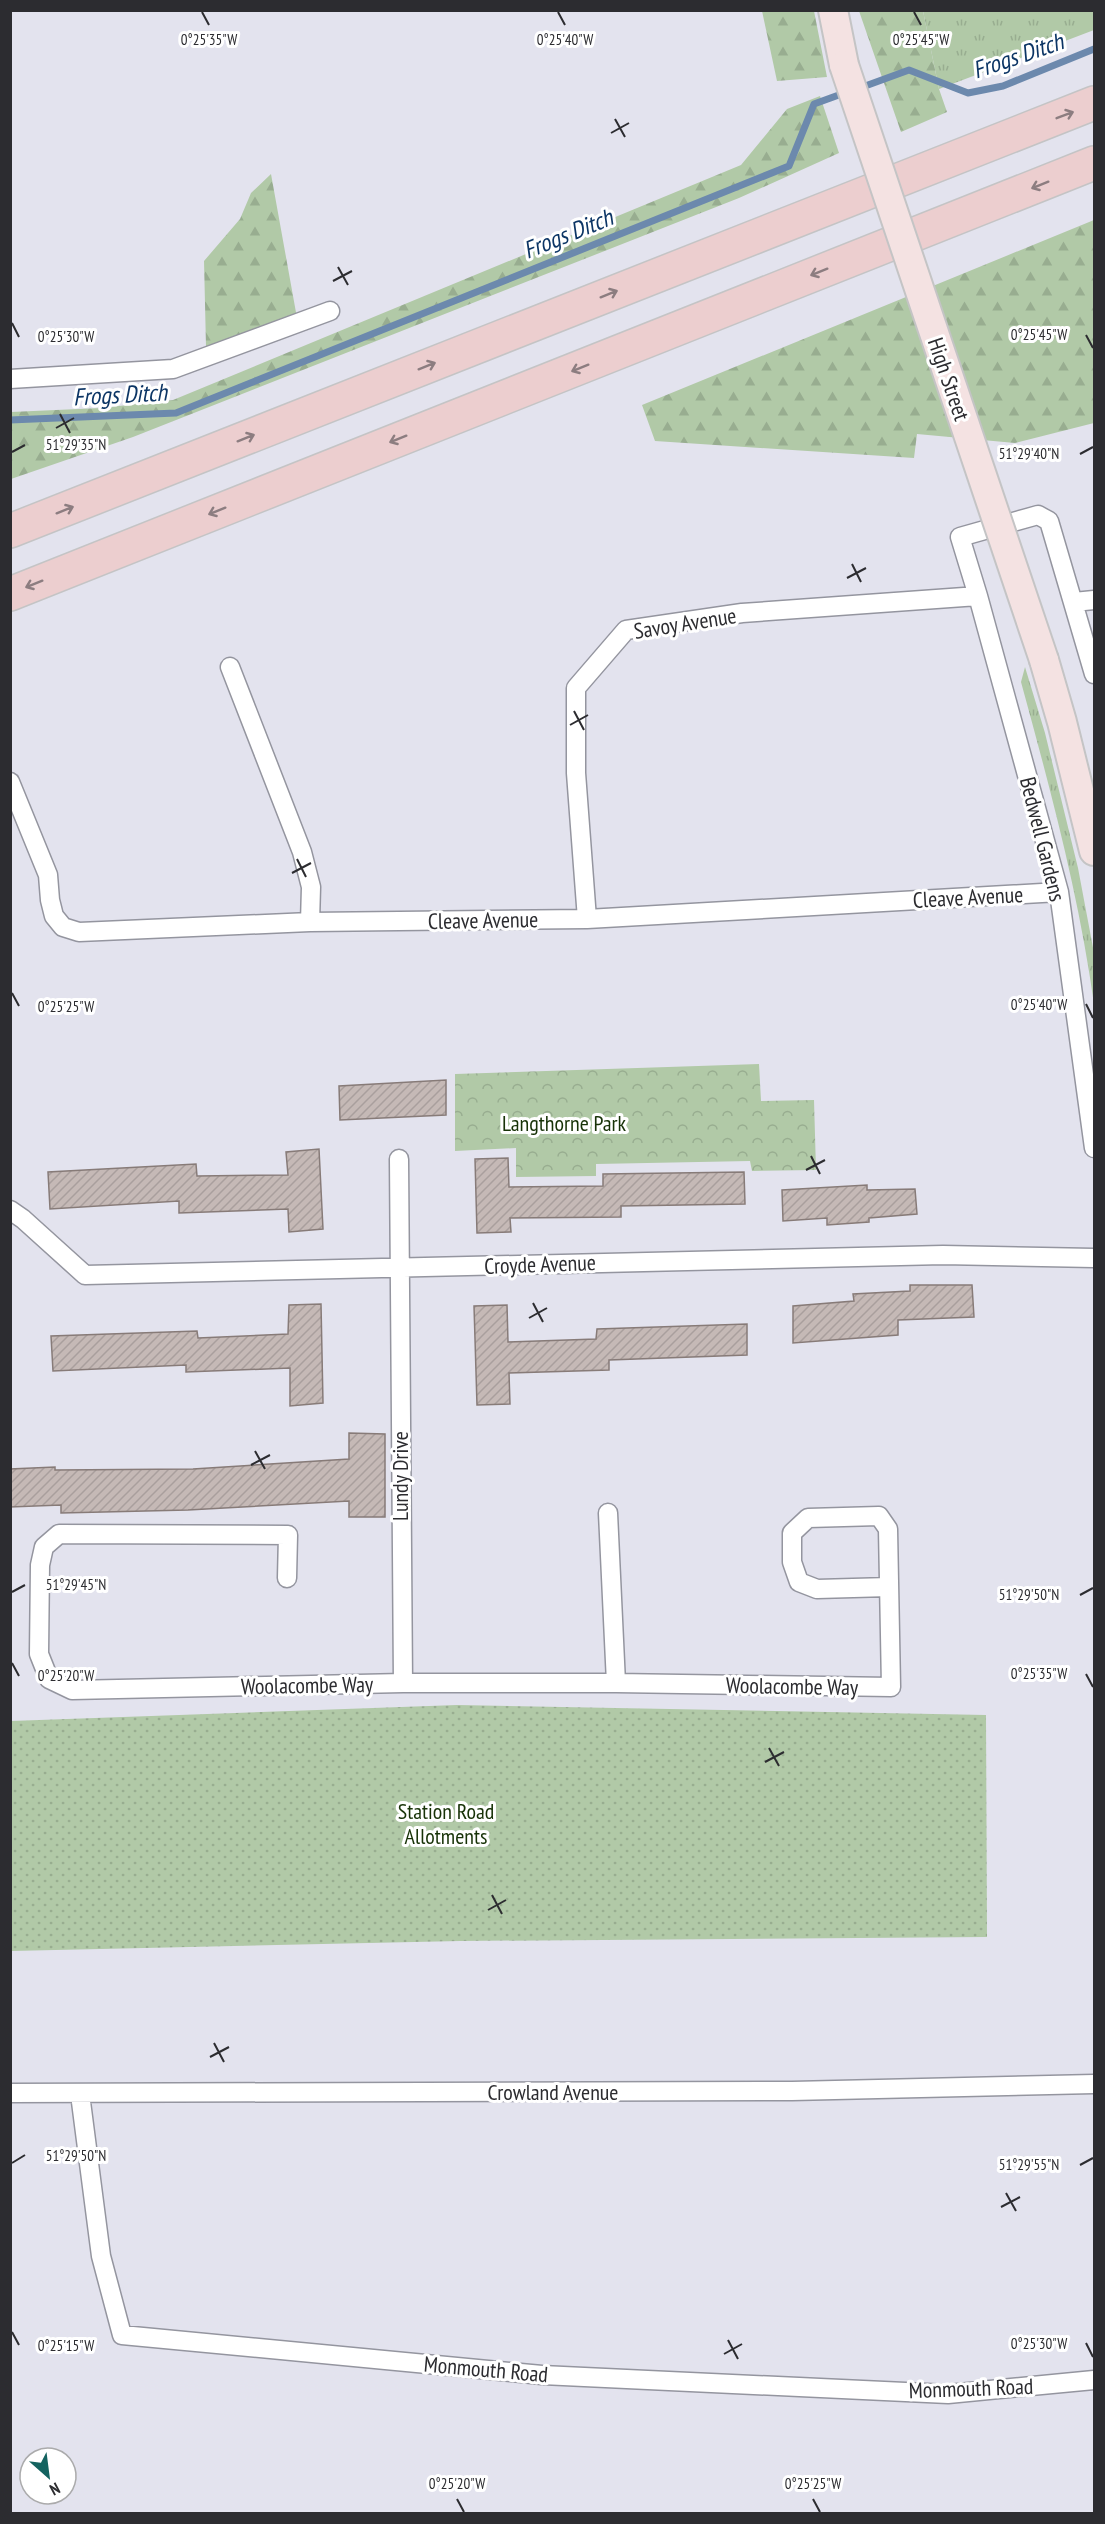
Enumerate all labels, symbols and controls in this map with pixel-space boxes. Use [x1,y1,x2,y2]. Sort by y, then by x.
water label: Frogs Ditch [968,25,1069,85]
text: 0°25'35"W [181,30,237,49]
text: 0°25'40"W [537,30,593,49]
text: 0°25'45"W [893,30,949,49]
one-way arrow [1055,109,1074,120]
one-way arrow [1031,180,1050,191]
water label: Frogs Ditch [519,201,618,265]
one-way arrow [810,267,829,278]
one-way arrow [599,288,618,299]
text: 0°25'45"W [1011,325,1067,344]
text: 0°25'30"W [38,327,94,346]
street label: High Street [922,334,976,424]
one-way arrow [418,360,436,371]
one-way arrow [571,363,589,374]
water label: Frogs Ditch [72,376,169,412]
one-way arrow [236,432,255,443]
text: 51°29'35"N [46,435,106,454]
one-way arrow [390,435,408,446]
text: 51°29'40"N [999,444,1059,463]
one-way arrow [55,504,74,515]
one-way arrow [208,506,227,517]
one-way arrow [25,579,44,590]
street label: Savoy Avenue [632,601,738,645]
street label: Bedwell Gardens [1014,774,1072,904]
street label: Cleave Avenue [912,880,1024,914]
street label: Cleave Avenue [428,905,538,935]
text: 0°25'40"W [1011,995,1067,1014]
text: 0°25'25"W [38,997,94,1016]
park label: Langthorne Park [502,1109,627,1137]
street label: Croyde Avenue [484,1248,596,1280]
street label: Lundy Drive [386,1431,414,1521]
text: 51°29'45"N [46,1575,106,1594]
text: 51°29'50"N [999,1585,1059,1604]
text: 0°25'35"W [1011,1664,1067,1683]
text: 0°25'20"W [38,1666,94,1685]
street label: Woolacombe Way [241,1670,374,1700]
street label: Woolacombe Way [726,1671,859,1701]
park label: Station Road Allotments [398,1797,494,1850]
street label: Crowland Avenue [488,2078,618,2106]
text: 51°29'50"N [46,2146,106,2165]
text: 51°29'55"N [999,2155,1059,2174]
text: 0°25'30"W [1011,2334,1067,2353]
text: 0°25'15"W [38,2336,94,2355]
street label: Monmouth Road [423,2350,549,2388]
street label: Monmouth Road [908,2372,1034,2404]
north arrow [18,2446,78,2506]
text: 0°25'20"W [429,2474,485,2493]
text: 0°25'25"W [785,2474,841,2493]
text: N [47,2478,64,2500]

